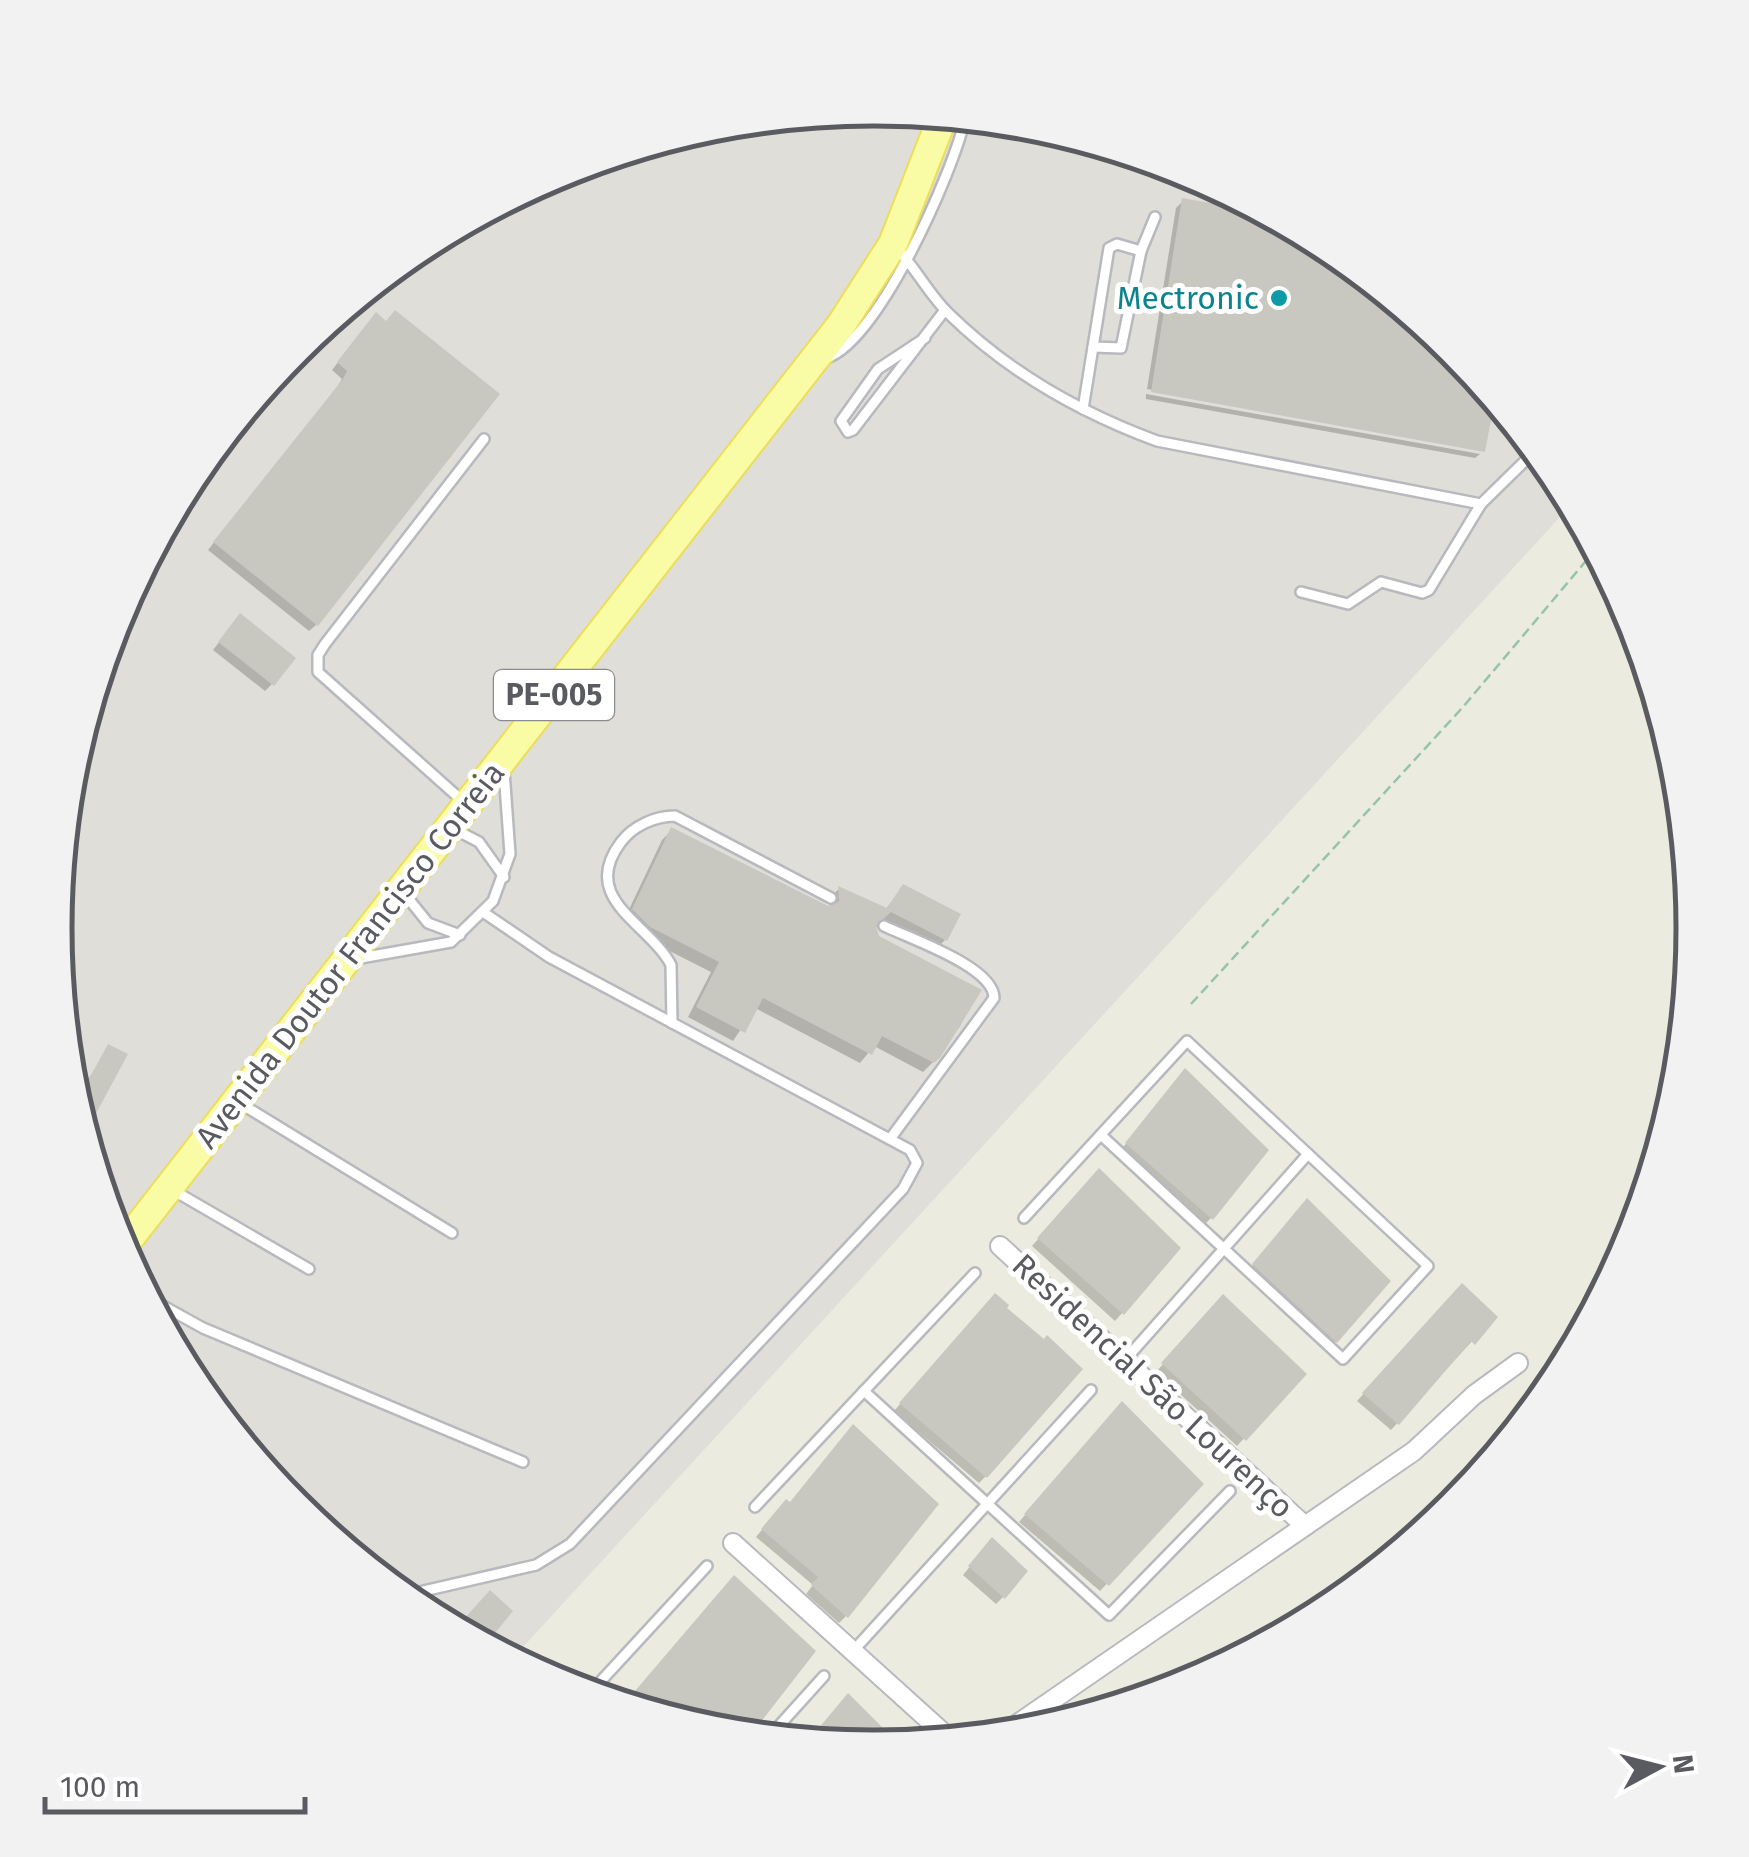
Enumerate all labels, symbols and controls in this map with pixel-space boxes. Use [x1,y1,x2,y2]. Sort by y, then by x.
place label: Mectronic [1117,279,1259,317]
marker: Mectronic [1268,287,1290,309]
road number: PE-005 [494,670,614,720]
street label: Avenida Doutor Francisco Correia [187,754,513,1156]
street label: Residencial São Lourenço [1005,1246,1301,1526]
north arrow [1609,1717,1709,1817]
scale bar [45,1752,305,1814]
text: N [1666,1753,1701,1775]
text: 100 m [60,1769,140,1805]

